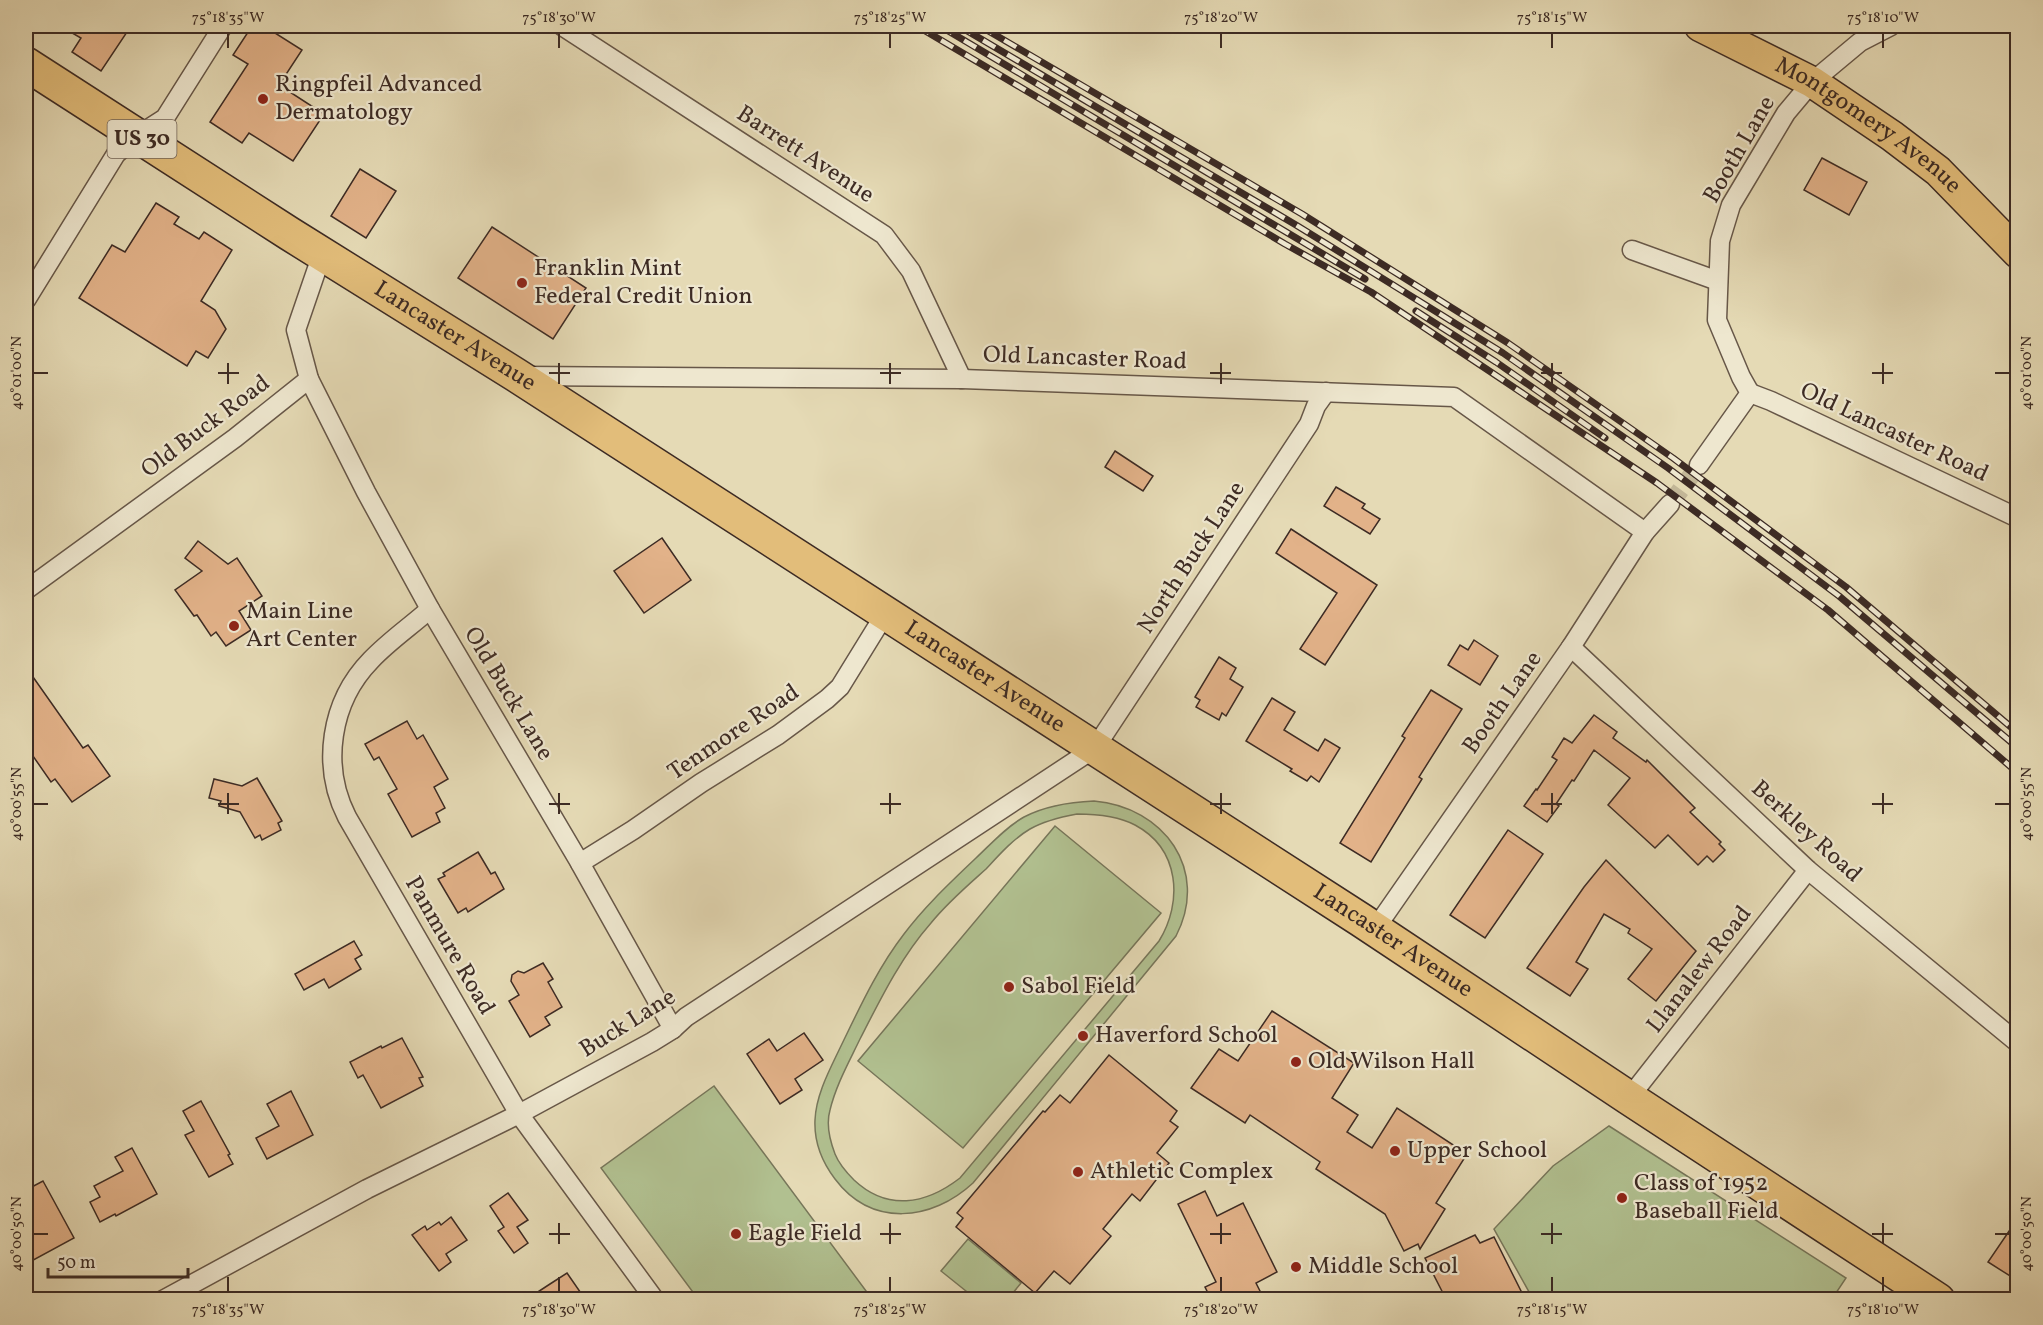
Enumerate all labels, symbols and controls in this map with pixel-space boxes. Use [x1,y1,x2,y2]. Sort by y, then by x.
text: 75°18'35"W [192,8,264,29]
text: 75°18'30"W [522,8,596,29]
text: 75°18'25"W [854,8,926,29]
text: 75°18'20"W [1184,8,1258,29]
text: 75°18'15"W [1517,8,1587,29]
text: 75°18'10"W [1847,8,1919,29]
street label: Montgomery Avenue [1769,49,1969,202]
place label: Ringpfeil Advanced Dermatology [275,68,482,130]
street label: Booth Lane [1695,90,1785,210]
marker: Ringpfeil Advanced Dermatology [256,92,270,106]
street label: Barrett Avenue [729,98,881,212]
road number: US 30 [108,120,176,158]
place label: Franklin Mint Federal Credit Union [534,252,752,314]
street label: Lancaster Avenue [367,273,542,400]
marker: Franklin Mint Federal Credit Union [515,276,529,290]
text: 40°01'00"N [7,336,28,410]
text: 40°01'00"N [2017,336,2038,410]
street label: Old Lancaster Road [982,338,1188,380]
street label: Old Buck Road [134,367,278,487]
street label: Old Lancaster Road [1794,374,1994,492]
street label: North Buck Lane [1130,475,1254,641]
place label: Main Line Art Center [246,595,357,657]
street label: Lancaster Avenue [897,613,1072,742]
marker: Main Line Art Center [227,619,241,633]
street label: Old Buck Lane [455,621,561,767]
street label: Booth Lane [1455,644,1551,762]
street label: Tenmore Road [661,676,807,790]
text: 40°00'55"N [7,767,28,841]
text: 40°00'55"N [2017,767,2038,841]
street label: Berkley Road [1743,773,1869,891]
street label: Panmure Road [395,870,503,1022]
street label: Lancaster Avenue [1306,876,1480,1007]
street label: Llanalew Road [1639,899,1761,1041]
place label: Sabol Field [1021,970,1136,1004]
marker: Sabol Field [1002,980,1016,994]
street label: Buck Lane [573,981,683,1067]
place label: Haverford School [1095,1019,1278,1053]
marker: Haverford School [1076,1029,1090,1043]
place label: Old Wilson Hall [1308,1045,1475,1079]
marker: Old Wilson Hall [1289,1055,1303,1069]
place label: Upper School [1407,1134,1547,1168]
marker: Upper School [1388,1144,1402,1158]
place label: Athletic Complex [1090,1155,1273,1189]
marker: Athletic Complex [1071,1165,1085,1179]
place label: Class of 1952 Baseball Field [1634,1167,1779,1229]
marker: Class of 1952 Baseball Field [1615,1191,1629,1205]
text: 40°00'50"N [7,1196,28,1272]
text: 40°00'50"N [2017,1196,2038,1272]
place label: Eagle Field [748,1217,862,1251]
marker: Eagle Field [729,1227,743,1241]
scale bar [48,1241,188,1279]
place label: Middle School [1308,1250,1458,1284]
text: 50 m [57,1251,96,1276]
marker: Middle School [1289,1260,1303,1274]
text: 75°18'35"W [192,1300,264,1321]
text: 75°18'30"W [522,1300,596,1321]
text: 75°18'25"W [854,1300,926,1321]
text: 75°18'20"W [1184,1300,1258,1321]
text: 75°18'15"W [1517,1300,1587,1321]
text: 75°18'10"W [1847,1300,1919,1321]

